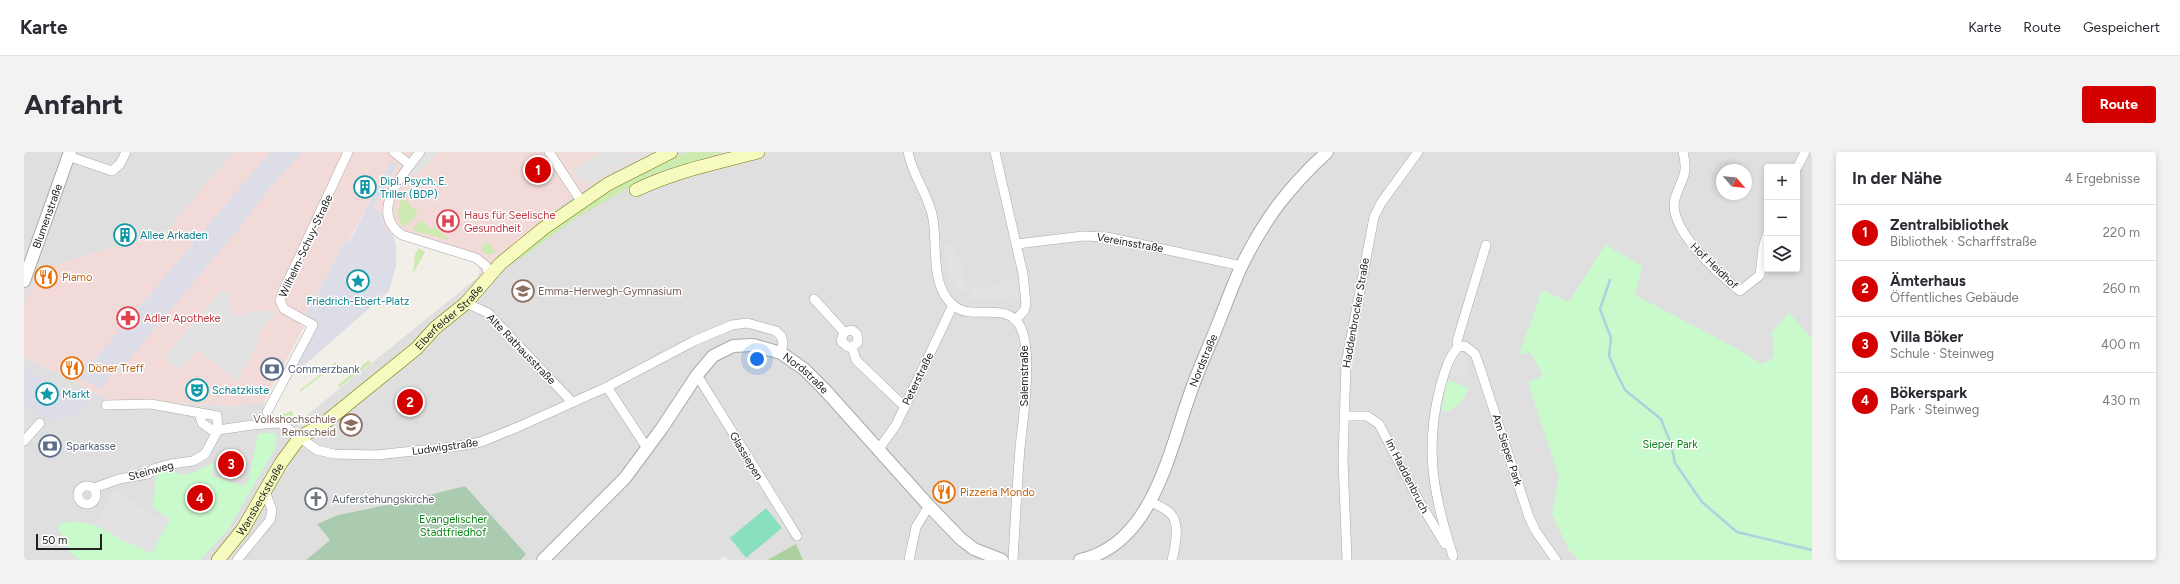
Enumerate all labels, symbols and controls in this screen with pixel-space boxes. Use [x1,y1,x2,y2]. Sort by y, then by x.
text: Karte [20,16,67,39]
text: Karte [1968,19,2001,36]
text: Route [2023,19,2061,36]
text: Gespeichert [2083,19,2160,36]
button: Route [2082,86,2156,123]
text: Anfahrt [24,87,123,121]
pin: 1 [525,155,551,185]
north arrow [1716,164,1752,200]
map controls [1764,164,1800,272]
button: + [1764,164,1800,200]
text: In der Nähe [1852,168,1942,188]
text: 4 Ergebnisse [2065,171,2140,186]
building icon: Dipl. Psych. E. Triller (BDP) [352,174,378,200]
place label: Dipl. Psych. E. Triller (BDP) [380,175,447,201]
street label: Blumenstraße [30,182,65,250]
street label: Wilhelm-Schuy-Straße [276,193,336,299]
button: − [1764,200,1800,236]
hospital icon: Haus für Seelische Gesundheit [435,208,461,234]
place label: Haus für Seelische Gesundheit [464,209,555,235]
text: Zentralbibliothek [1890,216,2009,234]
building icon: Allee Arkaden [112,222,138,248]
text: 1 [1862,225,1868,240]
text: 220 m [2103,225,2140,240]
place label: Allee Arkaden [140,229,208,242]
street label: Vereinsstraße [1096,231,1164,255]
text: Bibliothek · Scharffstraße [1890,234,2037,249]
button: layers [1764,236,1800,272]
street label: Hof Heidhof [1687,240,1741,293]
street label: Haddenbrocker Straße [1340,257,1372,369]
restaurant icon: Piamo [33,264,59,290]
place icon: Friedrich-Ebert-Platz [345,268,371,294]
place label: Piamo [62,271,92,284]
text: Ämterhaus [1890,272,1966,290]
school or university icon: Emma-Herwegh-Gymnasium [510,278,536,304]
text: 2 [1861,281,1869,296]
text: 260 m [2103,281,2140,296]
street label: Elberfelder Straße [412,282,486,352]
place label: Emma-Herwegh-Gymnasium [538,285,682,298]
text: Öffentliches Gebäude [1890,290,2019,305]
place label: Friedrich-Ebert-Platz [307,295,409,308]
pharmacy icon: Adler Apotheke [115,305,141,331]
street label: Alte Rathausstraße [484,311,558,387]
place label: Adler Apotheke [144,312,221,325]
text: Villa Böker [1890,328,1963,346]
street label: Nordstraße [1187,332,1220,389]
text: 3 [1861,337,1869,352]
text: 400 m [2101,337,2140,352]
street label: Salemstraße [1018,346,1031,406]
text: Schule · Steinweg [1890,346,1994,361]
your location [747,349,767,369]
street label: Nordstraße [781,350,831,396]
street label: Peterstraße [900,351,936,407]
restaurant icon: Döner Treff [59,355,85,381]
bank icon: Commerzbank [259,356,285,382]
place label: Döner Treff [88,362,145,375]
place label: Commerzbank [288,363,360,376]
theatre icon: Schatzkiste [184,377,210,403]
place icon: Markt [34,381,60,407]
place label: Schatzkiste [212,384,269,397]
text: Bökerspark [1890,384,1967,402]
pin: 2 [397,387,423,417]
place label: Markt [62,388,90,401]
text: 4 [1861,393,1869,408]
text: 430 m [2102,393,2140,408]
text: Park · Steinweg [1890,402,1979,417]
school or university icon: Volkshochschule Remscheid [338,412,364,438]
street label: Am Sieper Park [1489,412,1525,488]
place label: Volkshochschule Remscheid [253,413,336,439]
street label: Glassiepen [727,430,765,482]
bank icon: Sparkasse [37,433,63,459]
street label: Ludwigstraße [411,436,479,458]
street label: Im Haddenbruch [1383,436,1431,516]
park label: Sieper Park [1642,438,1698,451]
place label: Sparkasse [66,440,116,453]
pin: 3 [218,449,244,479]
street label: Steinweg [127,459,175,483]
street label: Wansbeckstraße [234,461,286,538]
restaurant icon: Pizzeria Mondo [931,479,957,505]
pin: 4 [187,483,213,513]
church icon: Auferstehungskirche [303,486,329,512]
place label: Pizzeria Mondo [960,486,1035,499]
place label: Auferstehungskirche [332,493,434,506]
park label: Evangelischer Stadtfriedhof [419,513,487,539]
scale bar [36,532,102,551]
text: 50 m [42,534,67,547]

